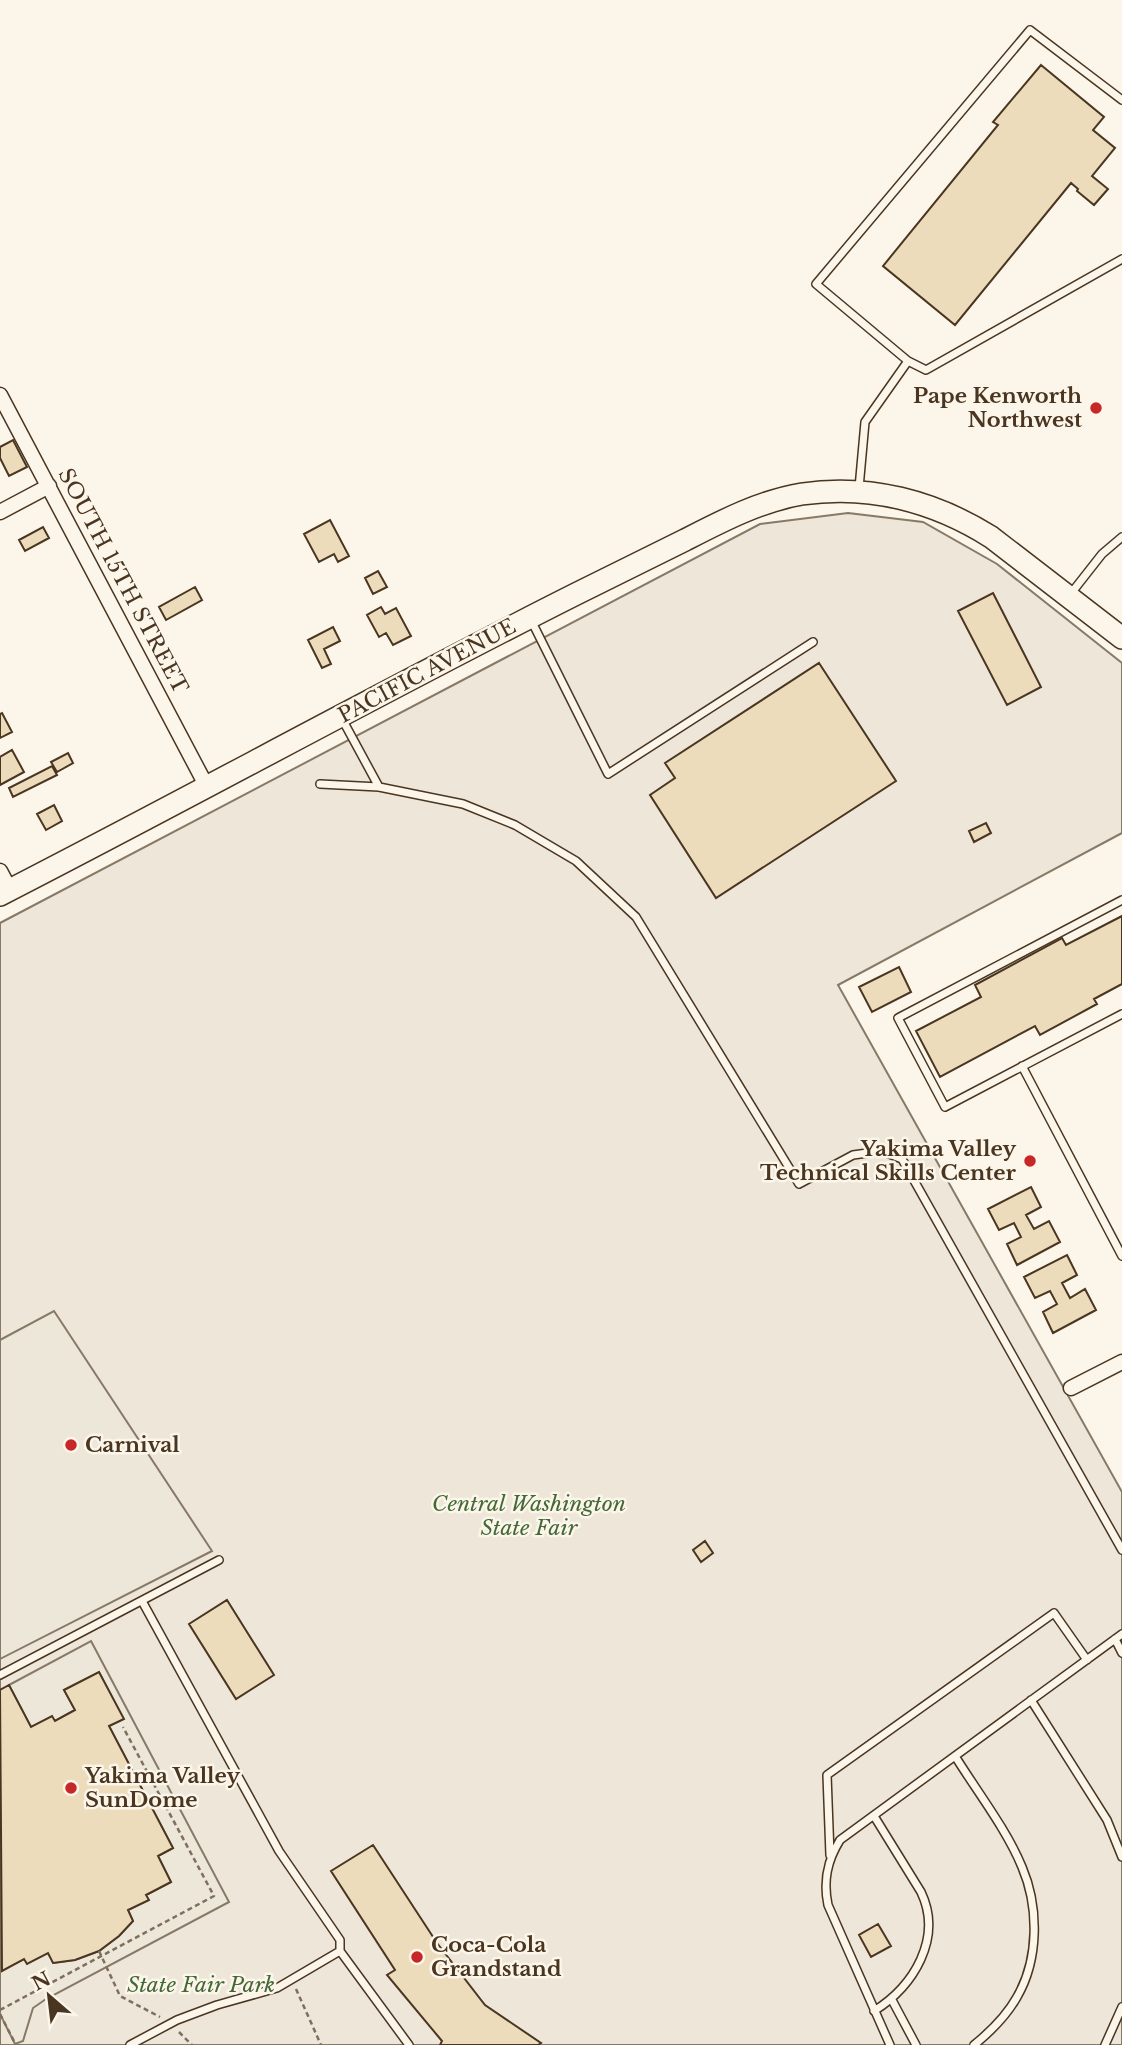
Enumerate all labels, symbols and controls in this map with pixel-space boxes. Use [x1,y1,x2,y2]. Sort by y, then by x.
place label: Pape Kenworth Northwest [913,383,1082,433]
marker: Pape Kenworth Northwest [1088,400,1104,416]
street label: SOUTH 15TH STREET [53,464,194,698]
street label: PACIFIC AVENUE [334,613,520,729]
place label: Yakima Valley Technical Skills Center [760,1136,1017,1186]
marker: Yakima Valley Technical Skills Center [1022,1153,1038,1169]
place label: Carnival [85,1432,180,1458]
marker: Carnival [63,1437,79,1453]
park label: Central Washington State Fair [432,1491,626,1541]
place label: Yakima Valley SunDome [84,1763,241,1813]
marker: Yakima Valley SunDome [63,1780,79,1796]
place label: Coca-Cola Grandstand [431,1932,562,1982]
marker: Coca-Cola Grandstand [409,1949,425,1965]
north arrow [14,1961,84,2031]
text: N [28,1967,55,1996]
park label: State Fair Park [127,1972,275,1998]

